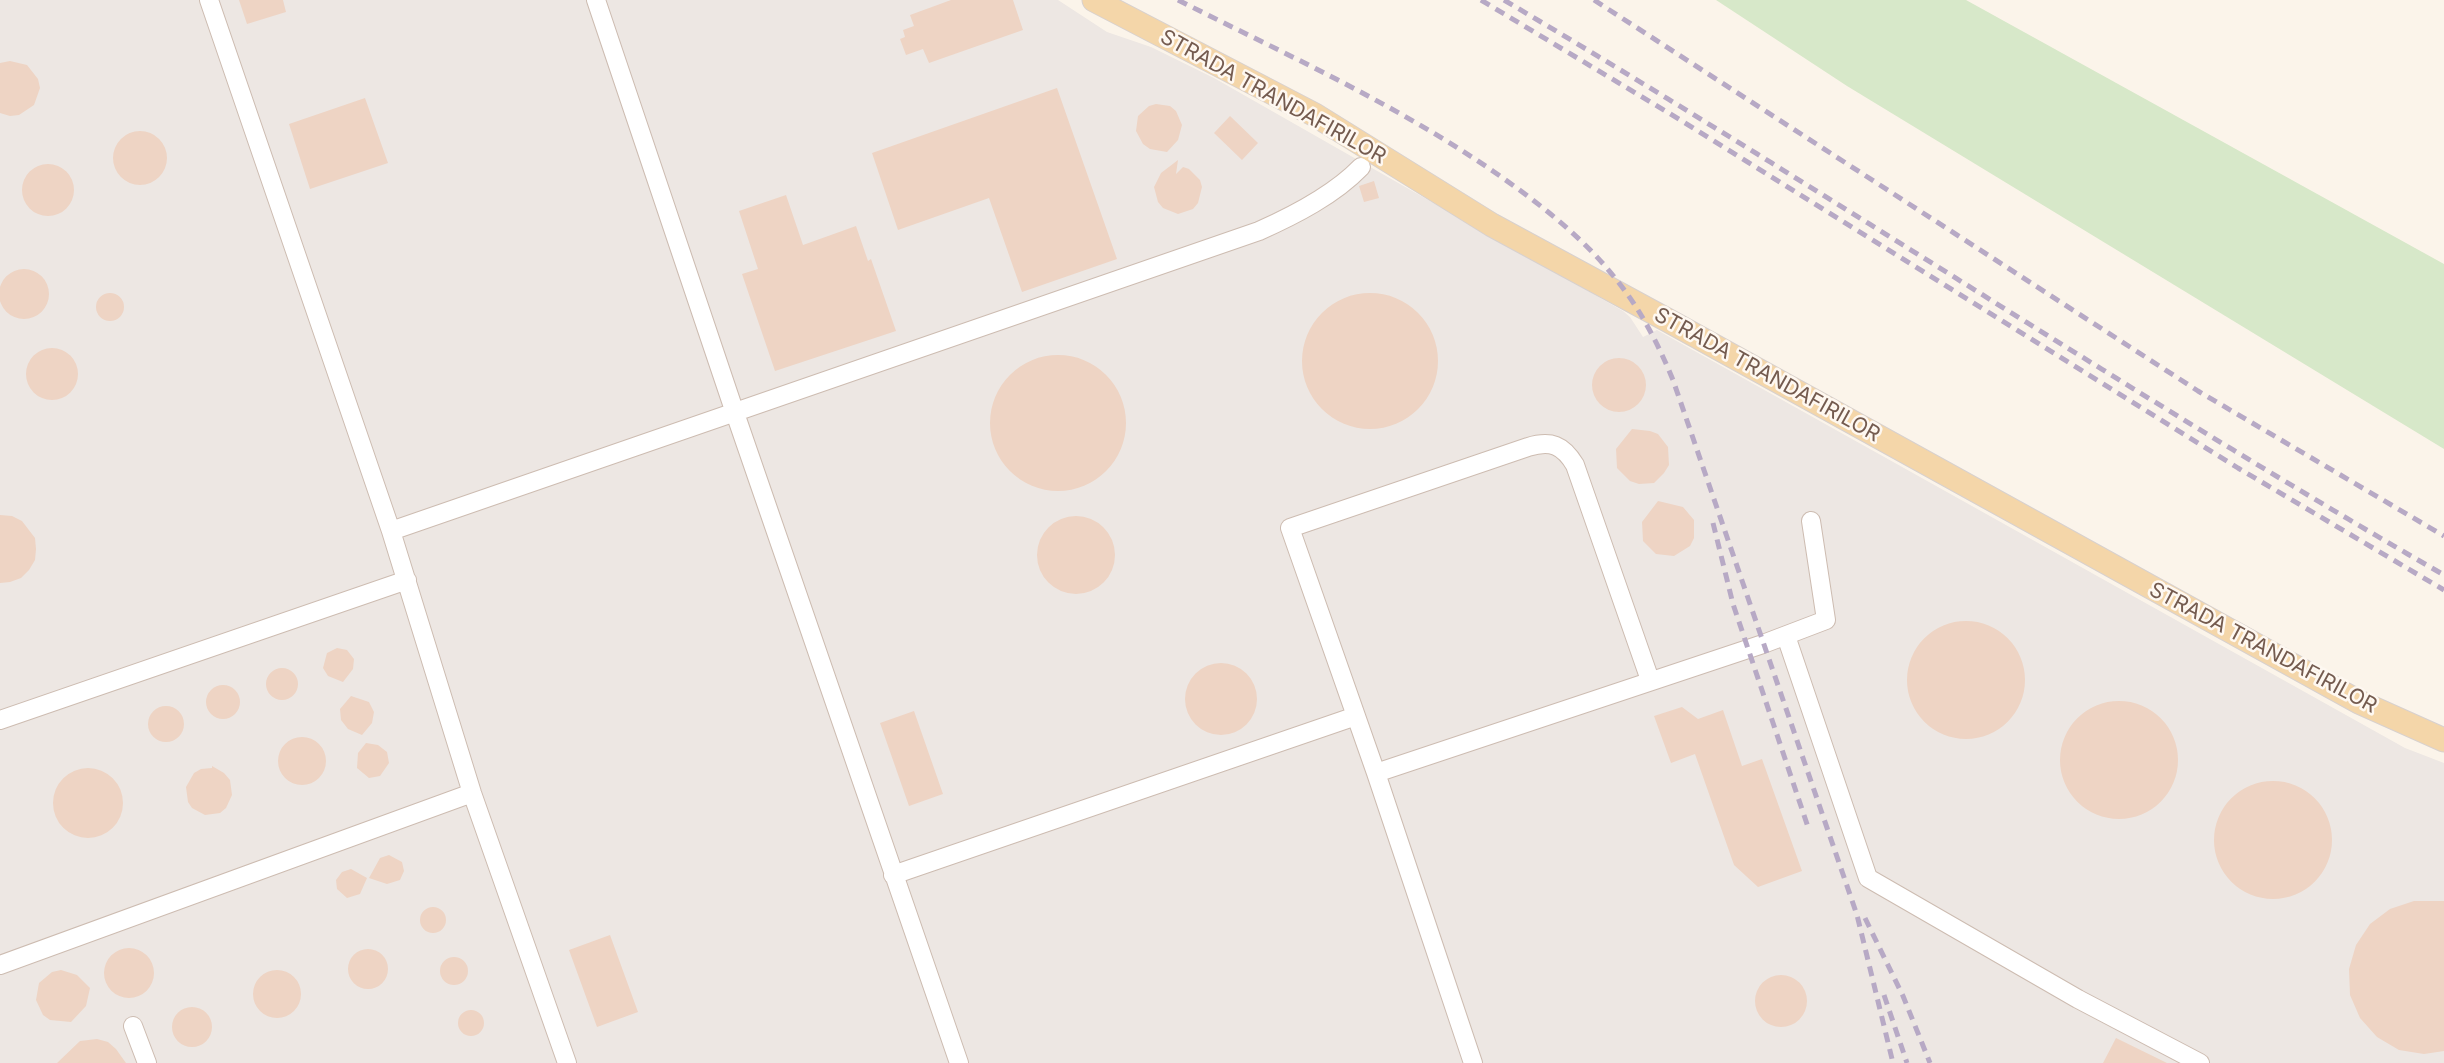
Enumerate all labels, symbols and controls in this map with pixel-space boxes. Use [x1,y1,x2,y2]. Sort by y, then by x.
street label: STRADA TRANDAFIRILOR [1156,24,1390,170]
street label: STRADA TRANDAFIRILOR [1650,302,1884,448]
street label: STRADA TRANDAFIRILOR [2145,577,2381,719]

